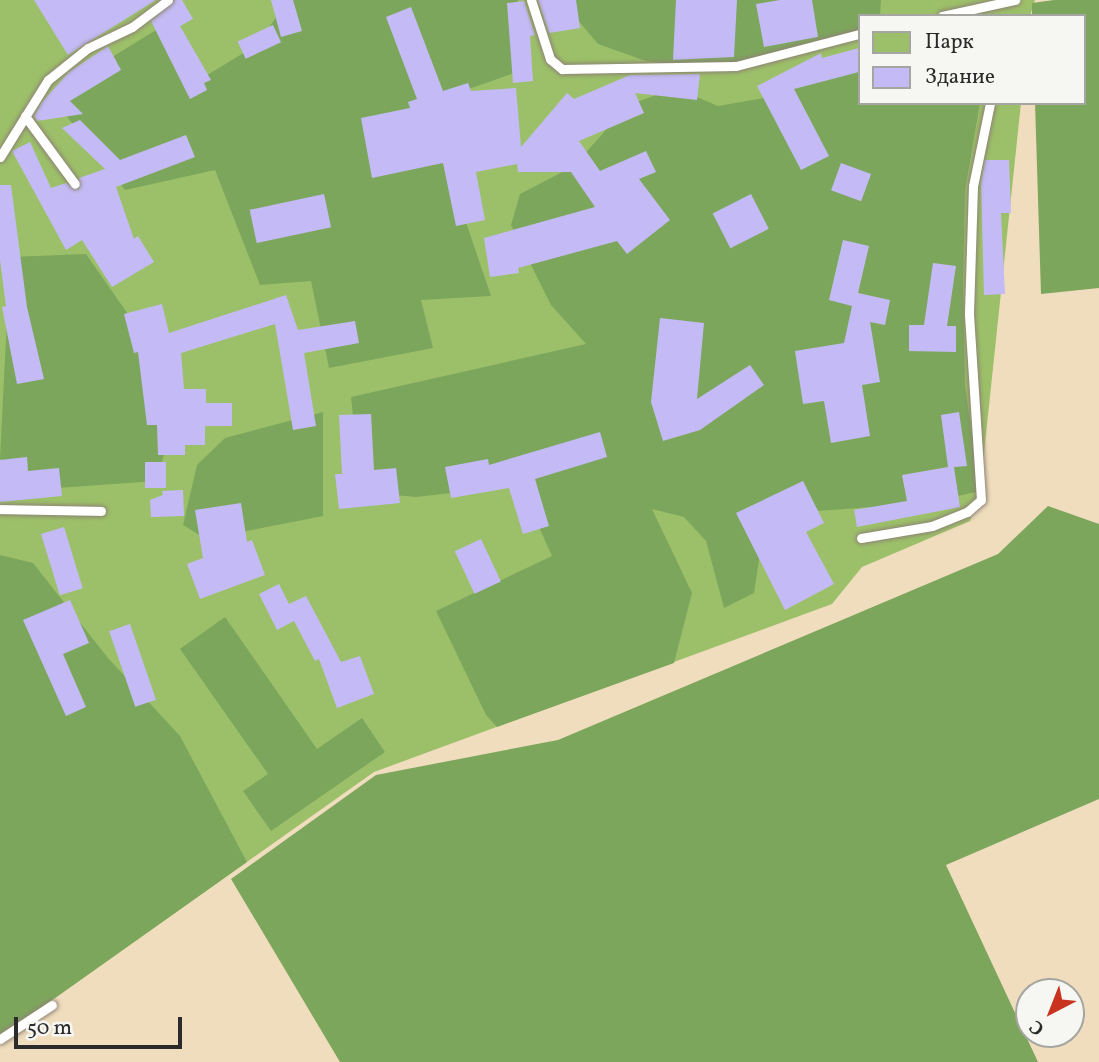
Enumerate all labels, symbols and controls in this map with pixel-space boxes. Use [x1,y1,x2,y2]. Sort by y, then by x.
legend [858,14,1085,105]
text: Парк [925,28,974,57]
text: Здание [925,63,995,92]
north arrow [1015,978,1085,1048]
scale bar [18,1002,186,1046]
text: С [1024,1013,1051,1041]
text: 50 m [27,1014,72,1043]

